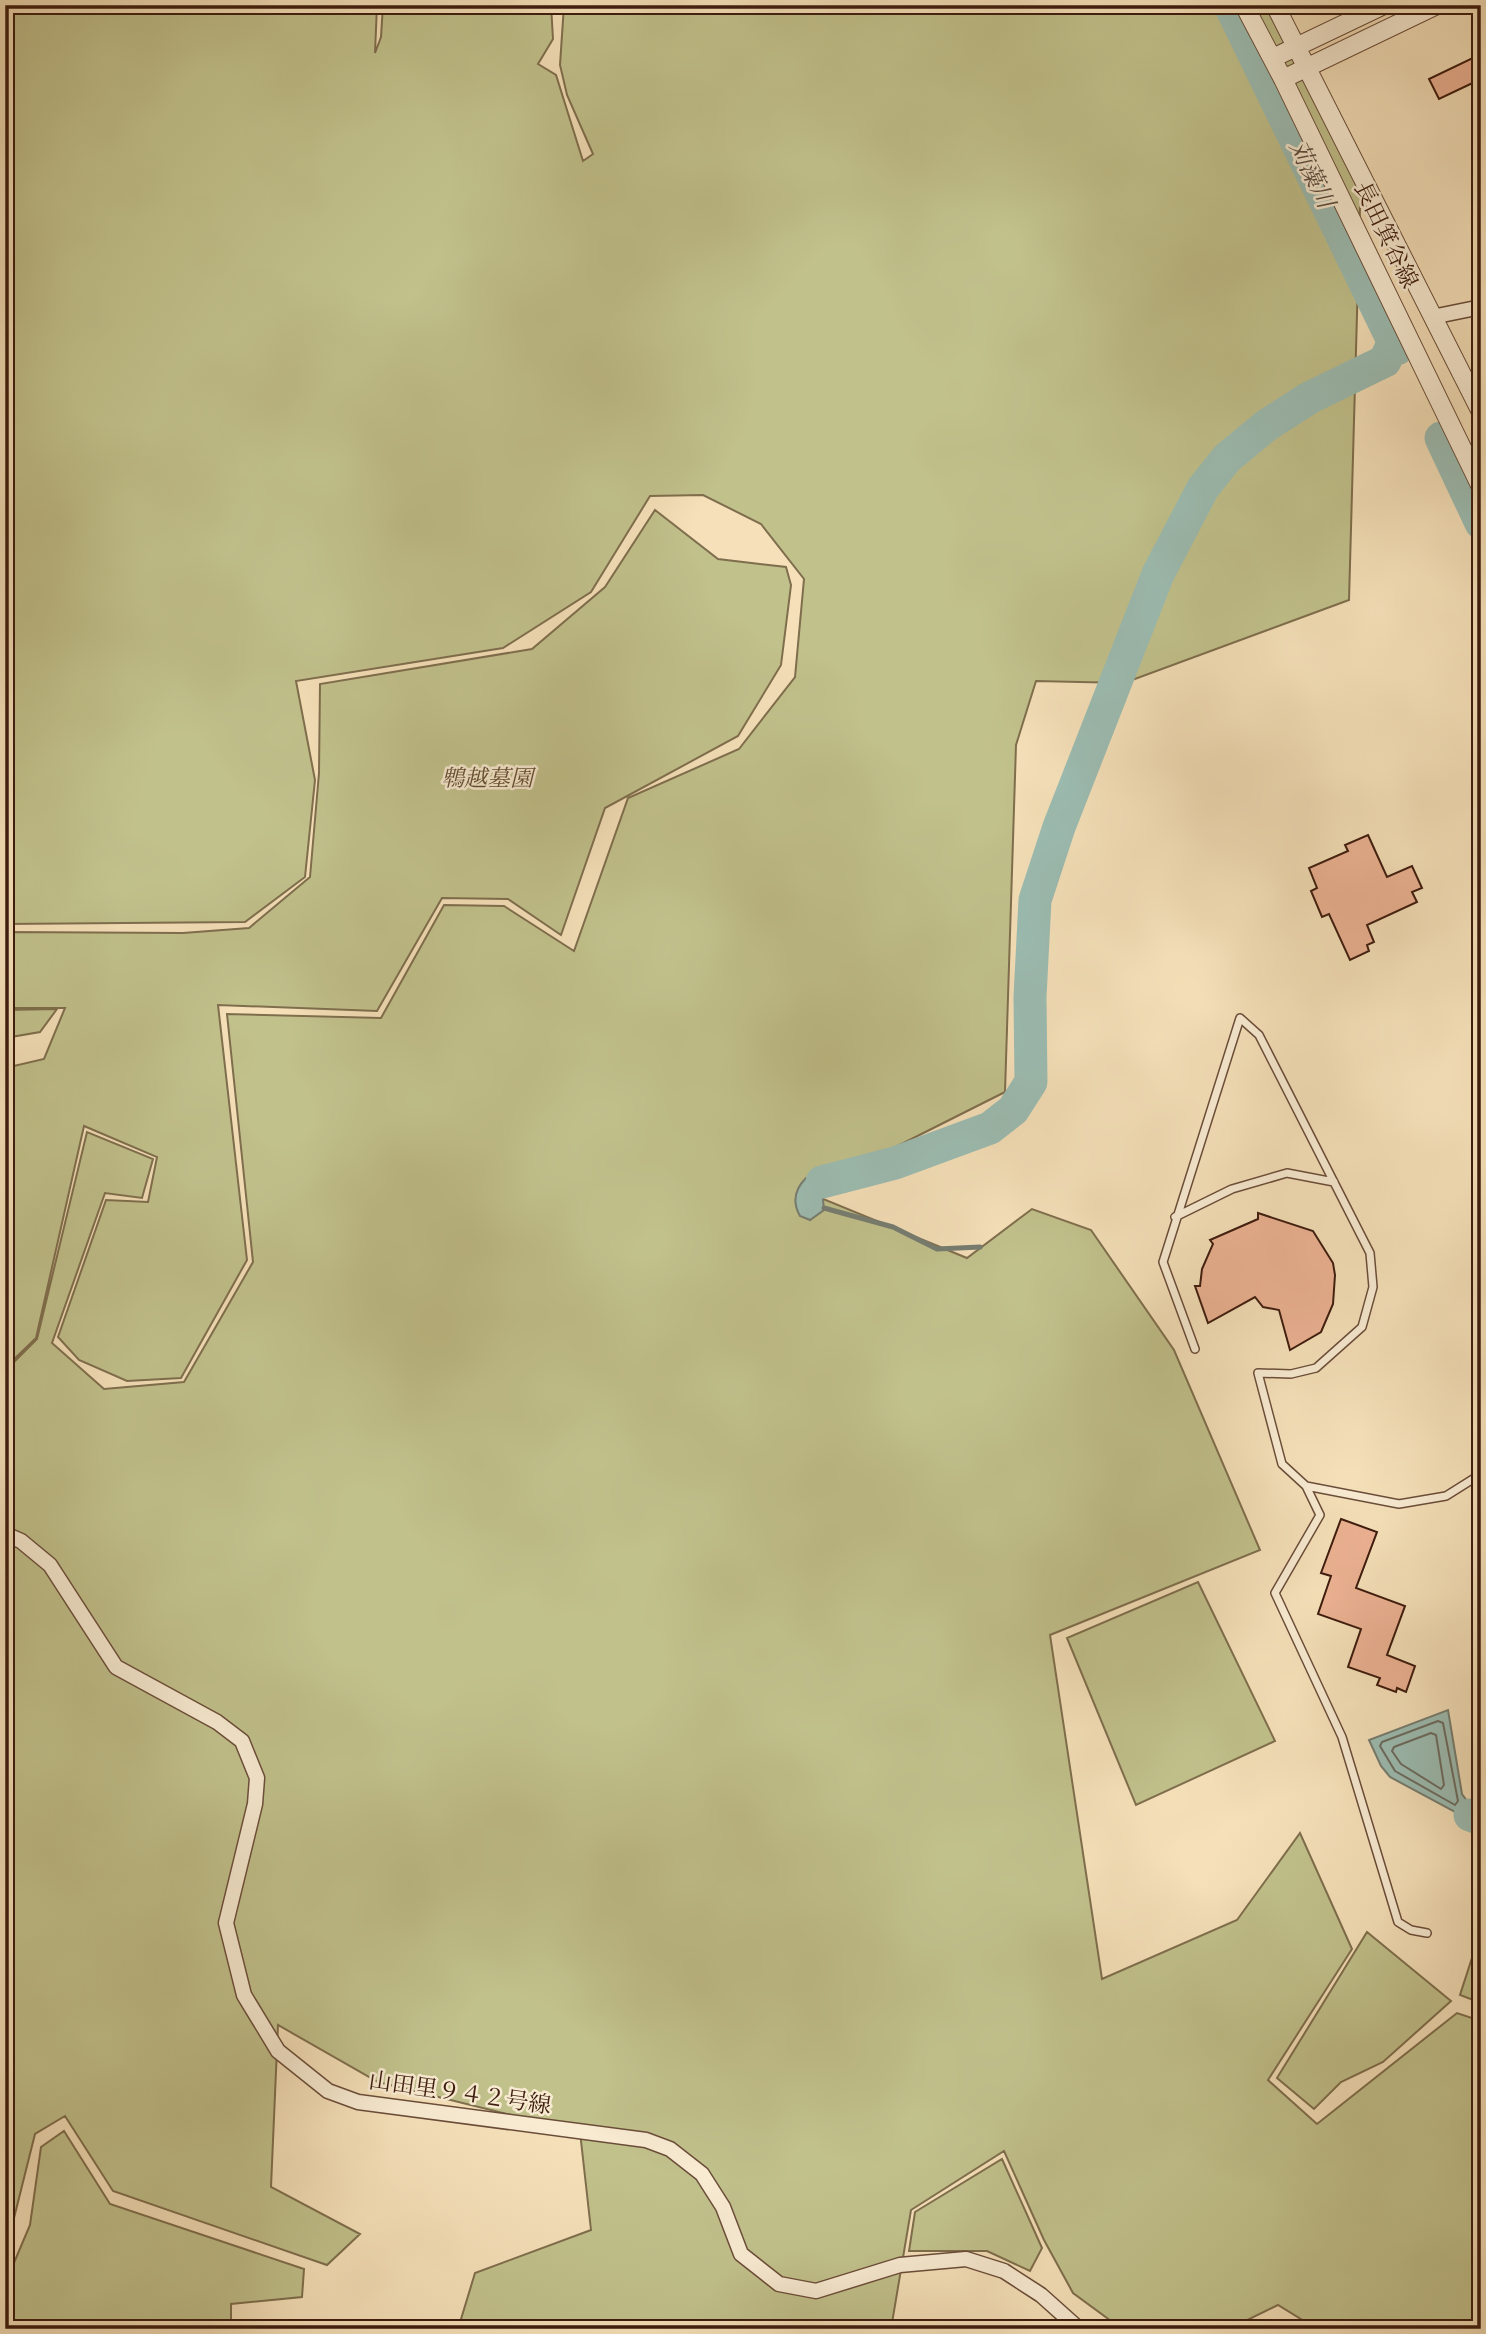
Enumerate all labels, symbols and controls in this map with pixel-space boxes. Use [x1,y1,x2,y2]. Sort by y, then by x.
water label: 苅藻川 [1284,136,1342,215]
street label: 長田箕谷線 [1349,177,1423,293]
park label: 鵯越墓園 [441,765,537,792]
street label: 山田里９４２号線 [367,2067,553,2119]

